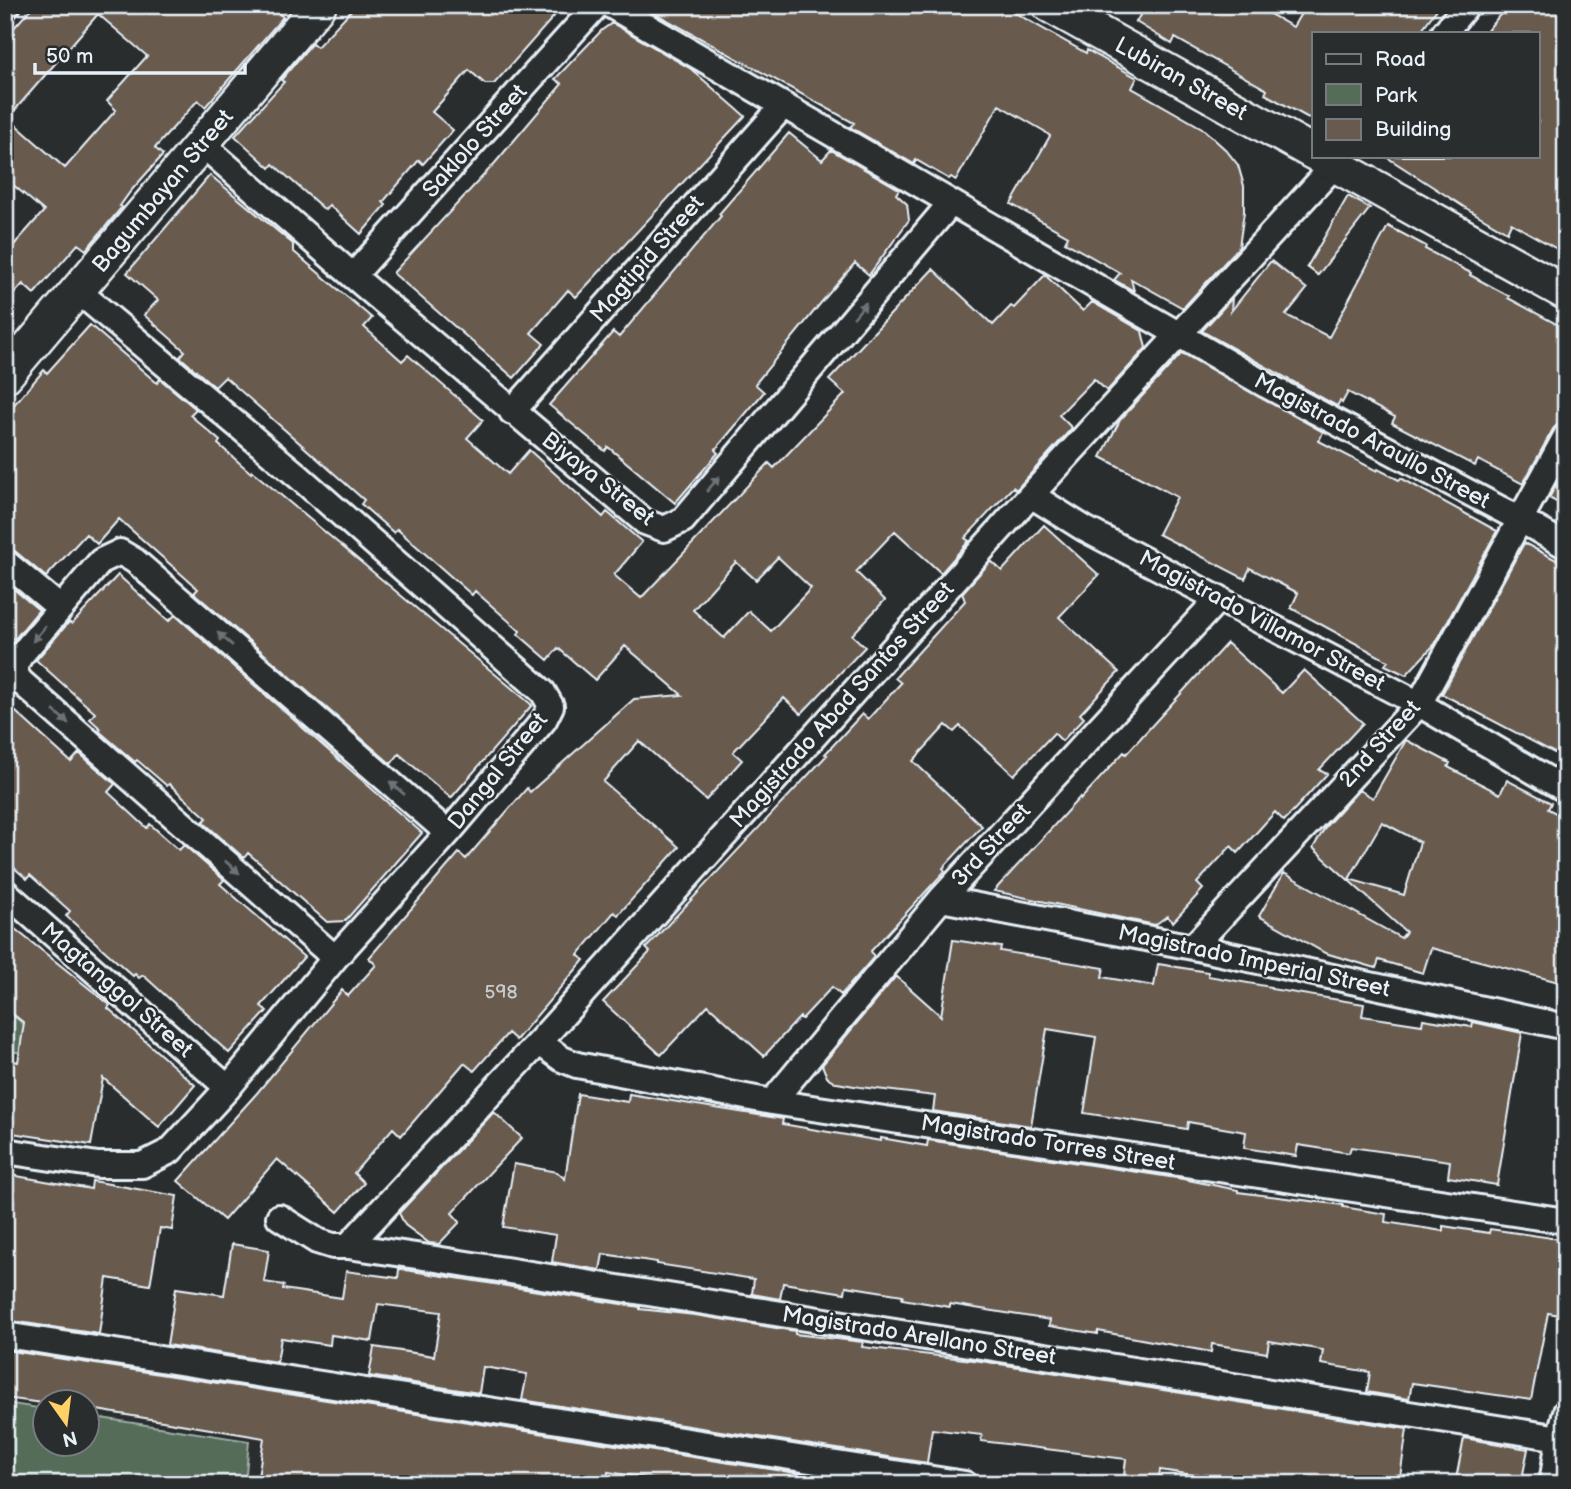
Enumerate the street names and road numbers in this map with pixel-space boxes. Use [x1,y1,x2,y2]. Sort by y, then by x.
street label: Lubiran Street [1110,31,1252,127]
street label: Saklolo Street [417,78,533,204]
street label: Bagumbayan Street [86,104,240,278]
street label: Magtipid Street [584,190,710,328]
street label: Magistrado Araullo Street [1249,367,1495,515]
street label: Biyaya Street [536,426,660,532]
street label: Magistrado Villamor Street [1134,544,1390,698]
street label: Magistrado Abad Santos Street [724,576,960,834]
street label: 2nd Street [1333,694,1427,794]
street label: Dangal Street [442,707,554,835]
street label: 3rd Street [945,797,1037,893]
street label: Magtanggol Street [35,916,199,1064]
street label: Magistrado Imperial Street [1116,918,1392,1004]
street label: Magistrado Torres Street [919,1109,1177,1177]
street label: Magistrado Arellano Street [780,1301,1058,1371]

